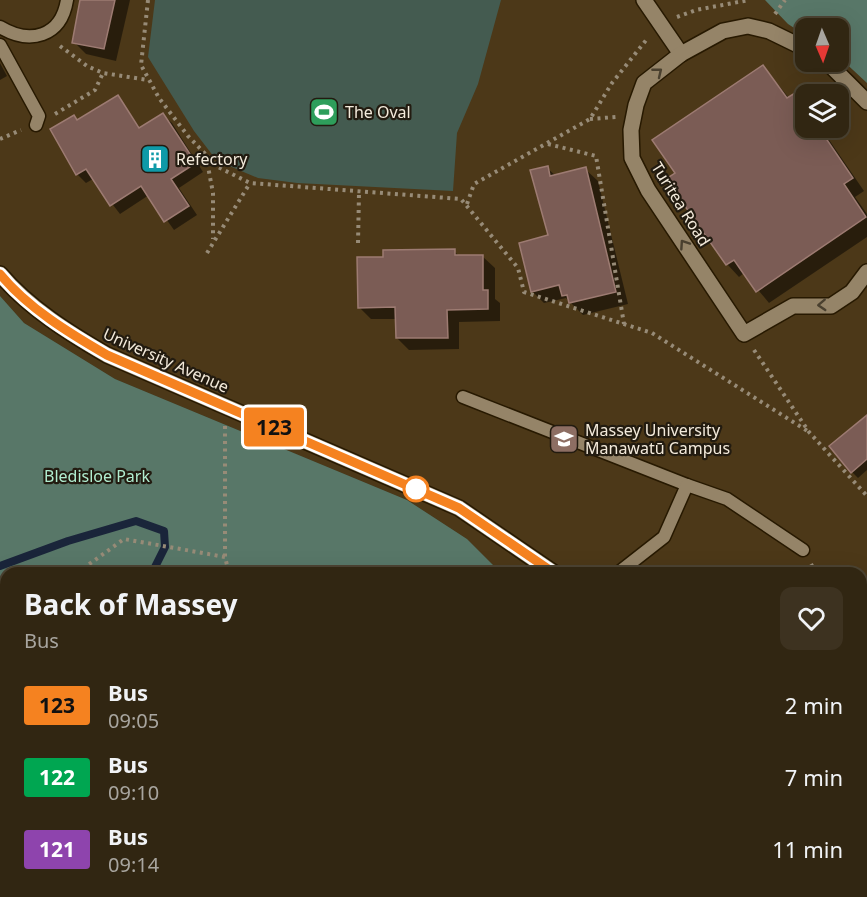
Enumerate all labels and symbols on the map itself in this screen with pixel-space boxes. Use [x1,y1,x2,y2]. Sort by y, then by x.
north arrow [795,18,849,72]
one-way arrow [652,68,663,79]
sports icon: The Oval [308,96,340,128]
place label: The Oval [345,101,411,123]
building icon: Refectory [139,143,171,175]
place label: Refectory [176,148,248,170]
street label: Turitea Road [646,158,716,250]
one-way arrow [680,239,691,250]
one-way arrow [818,299,827,312]
street label: University Avenue [100,322,232,398]
line badge: 123 [240,408,308,446]
place label: Massey University Manawatū Campus [585,419,730,459]
school or university icon: Massey University Manawatū Campus [548,423,580,455]
park label: Bledisloe Park [44,465,150,487]
unlabelled marker [403,476,429,502]

